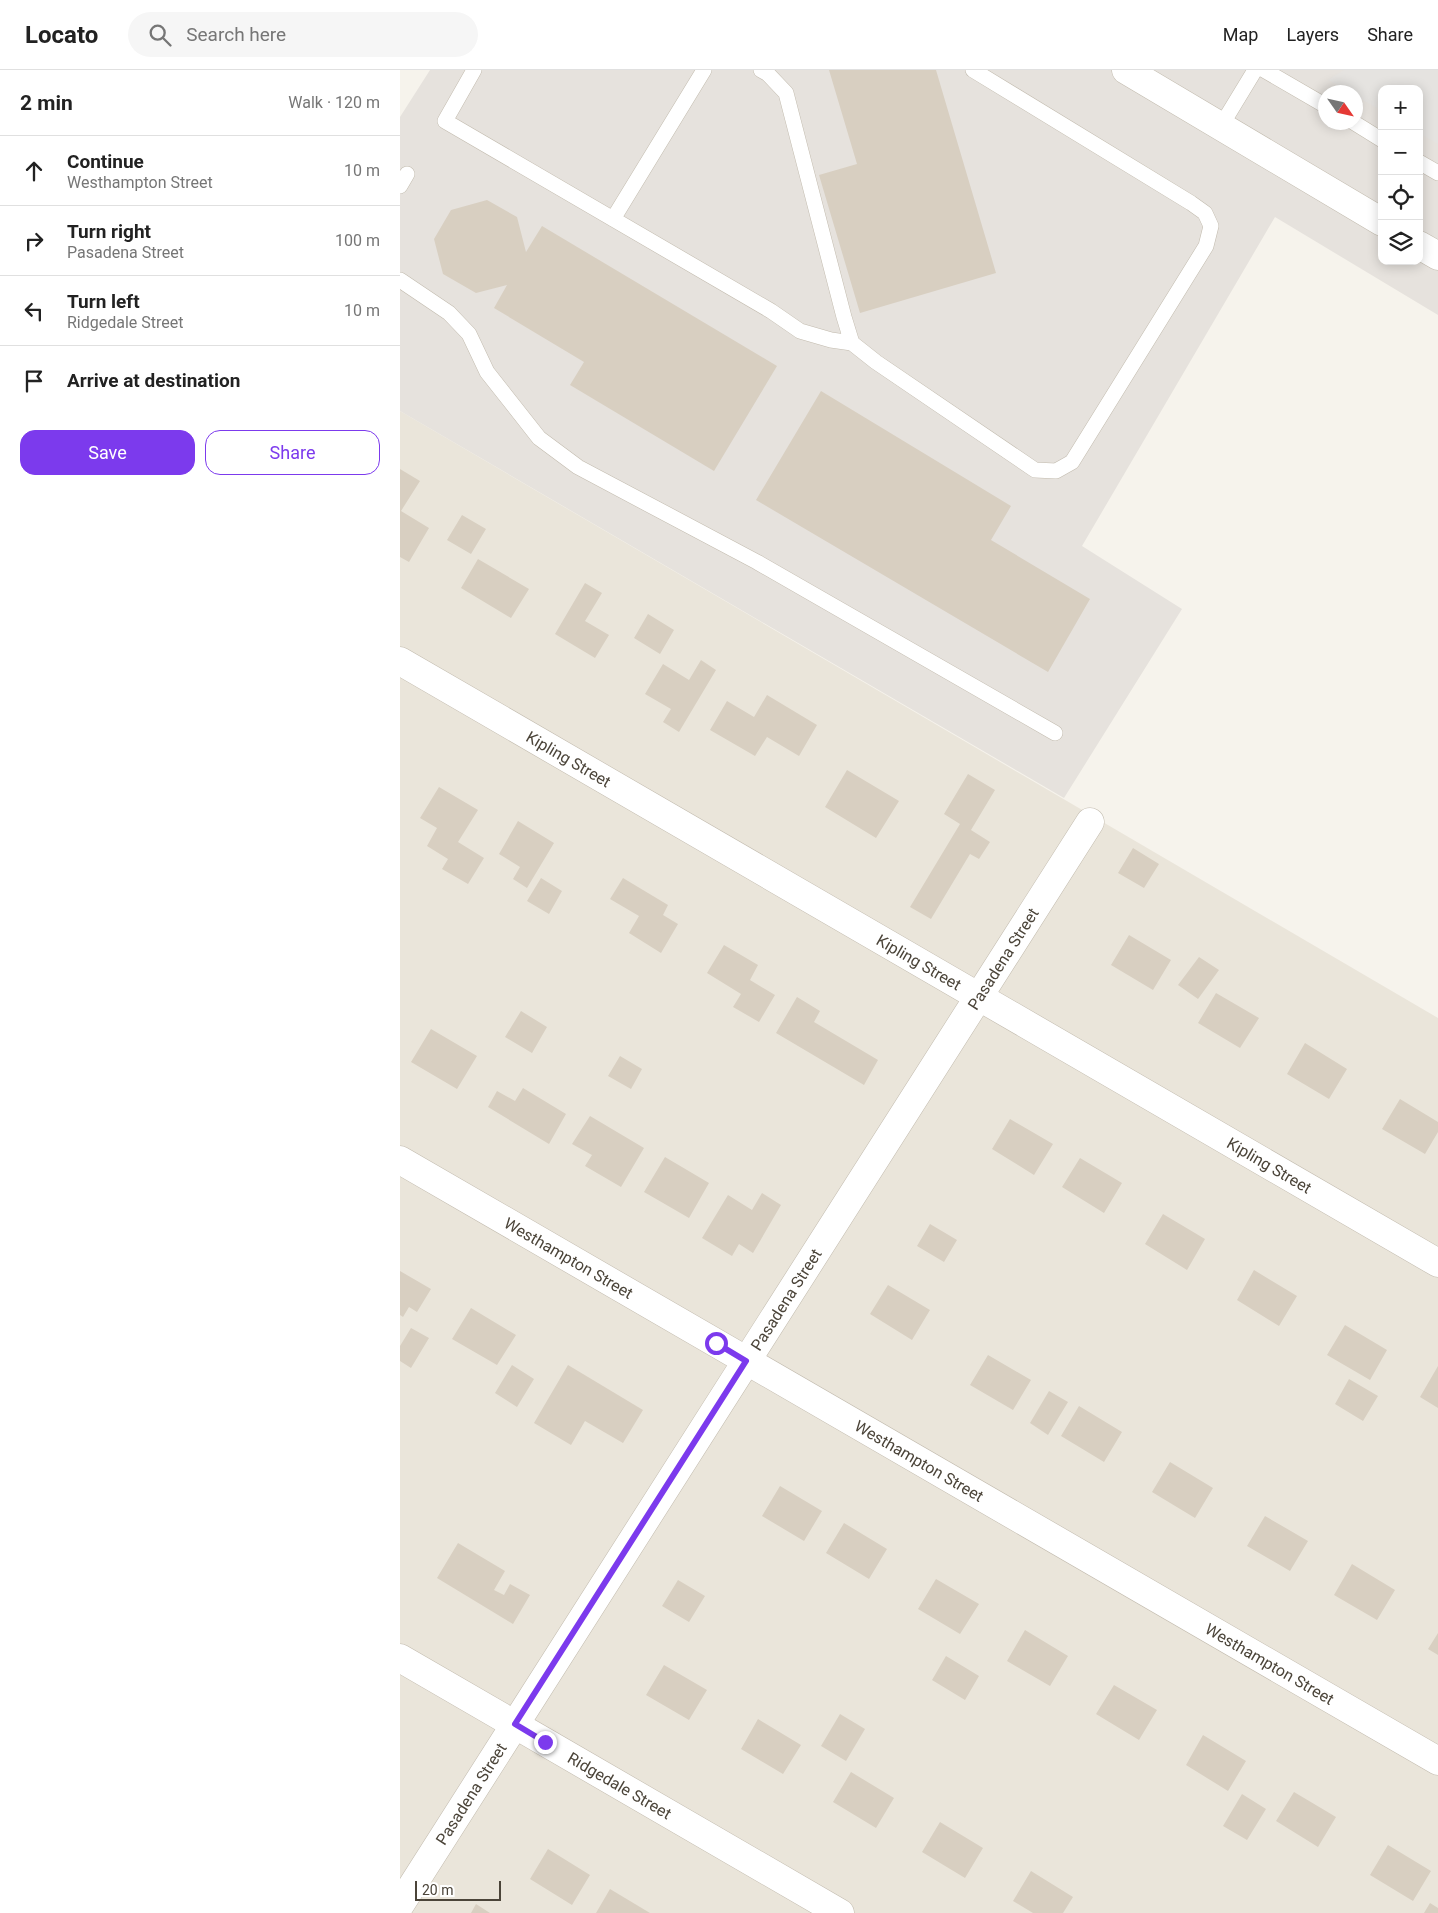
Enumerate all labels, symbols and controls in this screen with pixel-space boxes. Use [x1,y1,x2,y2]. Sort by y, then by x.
search box [128,12,478,57]
text: Locato [25,21,98,49]
icon: search [146,21,174,49]
text: Search here [186,23,286,46]
text: Map [1223,24,1258,45]
text: Layers [1286,24,1339,45]
text: Share [1367,24,1413,45]
north arrow [1318,85,1363,130]
map controls [1378,85,1423,265]
button: + [1378,85,1423,130]
text: 2 min [20,91,73,115]
text: Walk · 120 m [288,93,380,112]
button: − [1378,130,1423,175]
text: Continue [67,150,144,173]
icon: ahead [20,157,48,185]
text: 10 m [344,161,380,180]
text: Westhampton Street [67,173,213,192]
button: locate [1378,175,1423,220]
text: Turn right [67,220,151,243]
button: layers [1378,220,1423,265]
icon: right [20,227,48,255]
text: 100 m [335,231,380,250]
text: Pasadena Street [67,243,184,262]
text: Turn left [67,290,140,313]
icon: left [20,297,48,325]
text: 10 m [344,301,380,320]
text: Ridgedale Street [67,313,184,332]
icon: arrive [20,367,48,395]
text: Arrive at destination [67,369,240,392]
button: Save [20,430,195,475]
button: Share [205,430,380,475]
street label: Kipling Street [523,727,614,791]
street label: Pasadena Street [963,904,1042,1013]
street label: Kipling Street [873,930,965,994]
street label: Kipling Street [1224,1133,1315,1197]
street label: Westhampton Street [501,1213,637,1302]
street label: Pasadena Street [746,1245,825,1354]
route start [705,1332,728,1355]
street label: Westhampton Street [851,1416,987,1505]
street label: Westhampton Street [1202,1619,1338,1708]
route end [534,1731,557,1754]
street label: Pasadena Street [431,1739,510,1848]
street label: Ridgedale Street [565,1748,675,1823]
scale bar [415,1878,501,1901]
text: 20 m [422,1882,454,1898]

